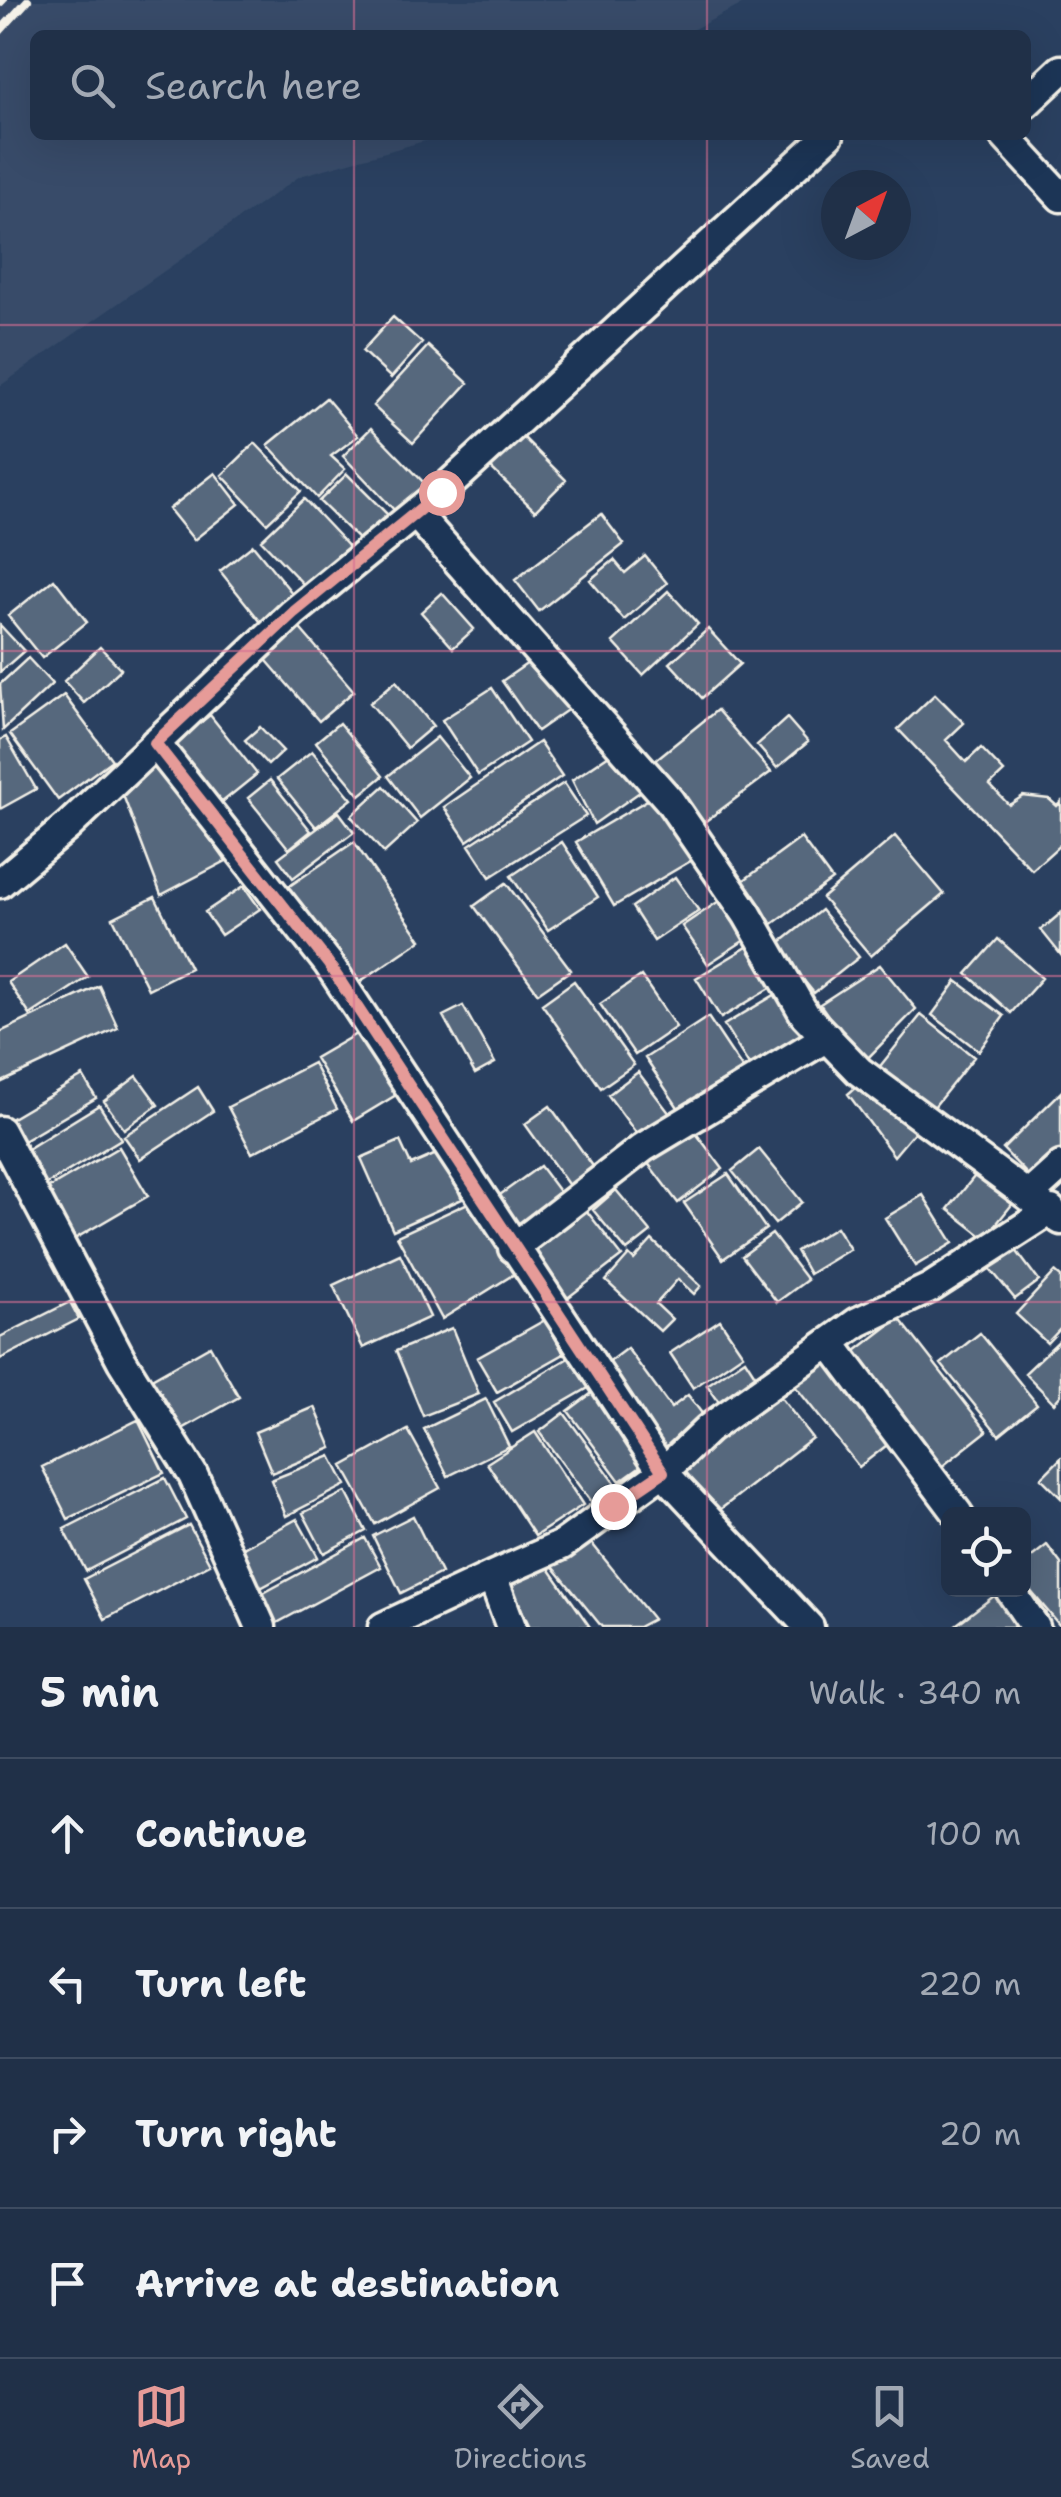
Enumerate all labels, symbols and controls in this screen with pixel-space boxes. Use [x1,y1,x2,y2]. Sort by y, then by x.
search box [30,30,1031,140]
icon: search [65,58,120,113]
text: Search here [145,60,362,111]
north arrow [821,170,911,260]
route start [419,470,465,516]
route end [591,1484,637,1530]
map controls [941,1507,1031,1597]
button: locate [941,1507,1031,1597]
text: 5 min [40,1664,159,1720]
text: Walk · 340 m [809,1671,1021,1714]
icon: ahead [40,1806,95,1861]
text: Continue [135,1808,307,1859]
text: 100 m [925,1812,1021,1855]
icon: left [40,1956,95,2011]
text: Turn left [135,1958,307,2009]
text: 220 m [918,1962,1021,2005]
icon: right [40,2106,95,2161]
text: Turn right [135,2108,337,2159]
text: 20 m [939,2112,1021,2155]
icon: arrive [40,2256,95,2311]
text: Arrive at destination [135,2258,559,2309]
tab: Map [131,2379,191,2477]
tab: Directions [454,2379,587,2477]
tab: Saved [850,2379,930,2477]

